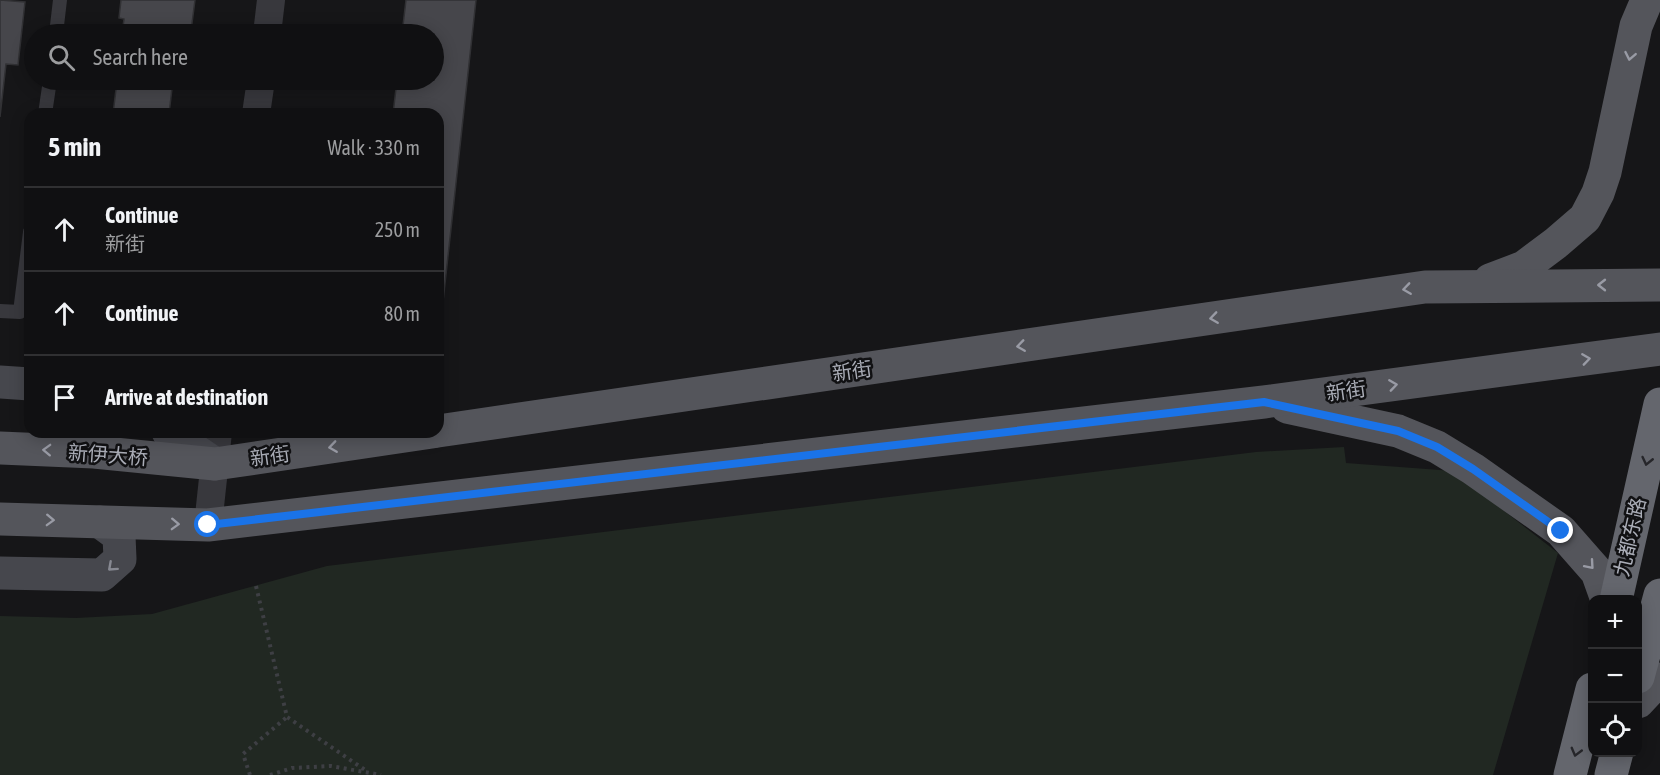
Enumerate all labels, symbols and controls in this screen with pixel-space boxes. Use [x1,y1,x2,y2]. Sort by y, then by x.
search box [24,24,444,90]
icon: search [45,41,78,74]
text: Search here [93,44,188,70]
one-way arrow [1624,50,1637,60]
text: 5 min [48,132,101,162]
text: Walk · 330 m [328,136,420,159]
text: Continue [105,202,179,228]
icon: ahead [48,213,81,246]
text: 250 m [375,218,420,241]
text: 新街 [105,232,145,255]
one-way arrow [1597,279,1606,291]
one-way arrow [1402,283,1411,295]
icon: ahead [48,297,81,330]
text: Continue [105,300,179,326]
text: 80 m [384,302,420,325]
one-way arrow [1209,311,1218,323]
one-way arrow [1016,339,1025,351]
one-way arrow [1581,353,1591,365]
street label: 新街 [831,356,873,385]
street label: 新街 [1325,376,1367,405]
one-way arrow [1388,379,1397,391]
icon: arrive [48,381,81,414]
text: Arrive at destination [105,384,268,410]
street label: 新伊大桥 [67,440,149,469]
one-way arrow [328,440,337,452]
street label: 新街 [249,441,291,470]
one-way arrow [43,444,52,457]
one-way arrow [1641,456,1654,466]
street label: 九都东路 [1609,495,1650,578]
route start [194,511,220,537]
one-way arrow [45,514,54,526]
route end [1547,517,1573,543]
one-way arrow [170,518,179,530]
one-way arrow [1583,558,1594,569]
one-way arrow [108,560,119,571]
map controls [1588,595,1642,757]
button: + [1588,595,1642,649]
button: − [1588,649,1642,703]
button: locate [1588,703,1642,757]
one-way arrow [1570,747,1583,757]

